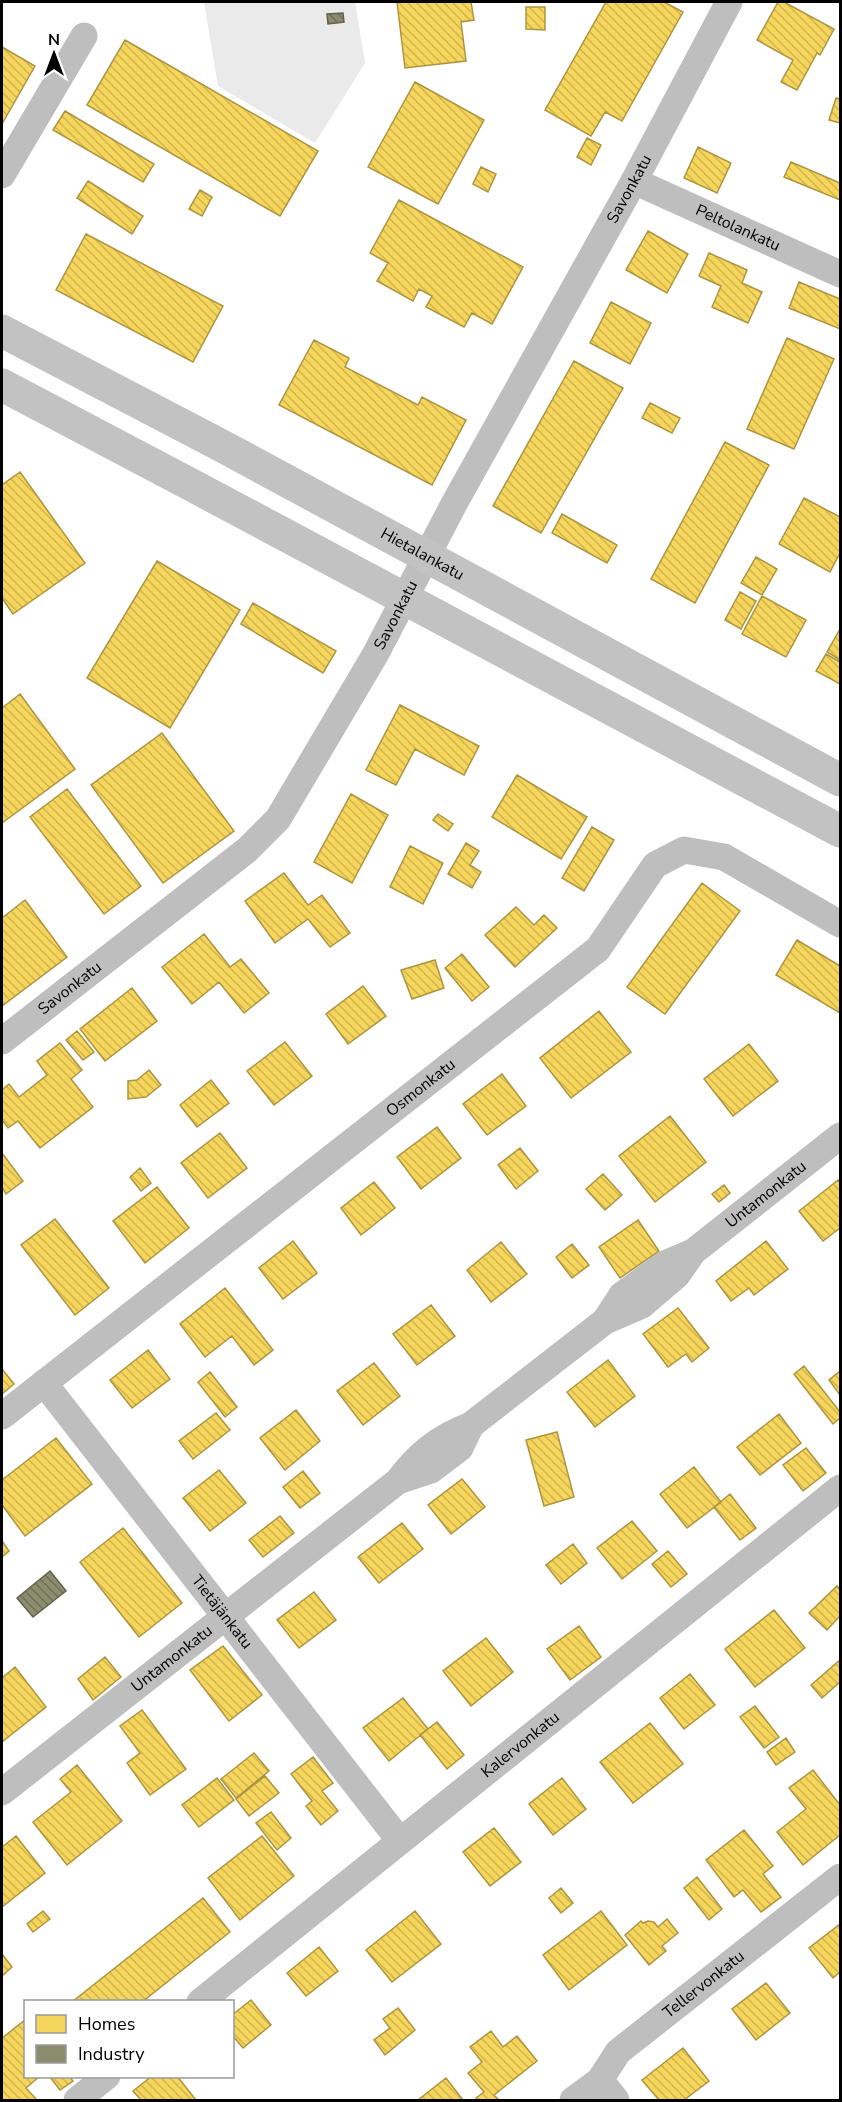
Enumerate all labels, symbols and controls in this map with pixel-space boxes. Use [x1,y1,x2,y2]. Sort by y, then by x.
north arrow [24,24,84,84]
text: N [48,29,60,51]
street label: Savonkatu [602,151,657,227]
street label: Peltolankatu [692,199,784,257]
street label: Hietalankatu [377,523,468,586]
street label: Savonkatu [369,577,423,654]
street label: Savonkatu [33,956,106,1020]
street label: Osmonkatu [381,1054,460,1122]
street label: Untamonkatu [721,1156,811,1233]
street label: Tietäjänkatu [186,1570,258,1654]
street label: Untamonkatu [127,1620,217,1697]
street label: Kalervonkatu [477,1706,564,1783]
street label: Tellervonkatu [658,1945,749,2023]
legend [24,2000,234,2078]
text: Homes [78,2012,135,2036]
text: Industry [78,2042,145,2066]

